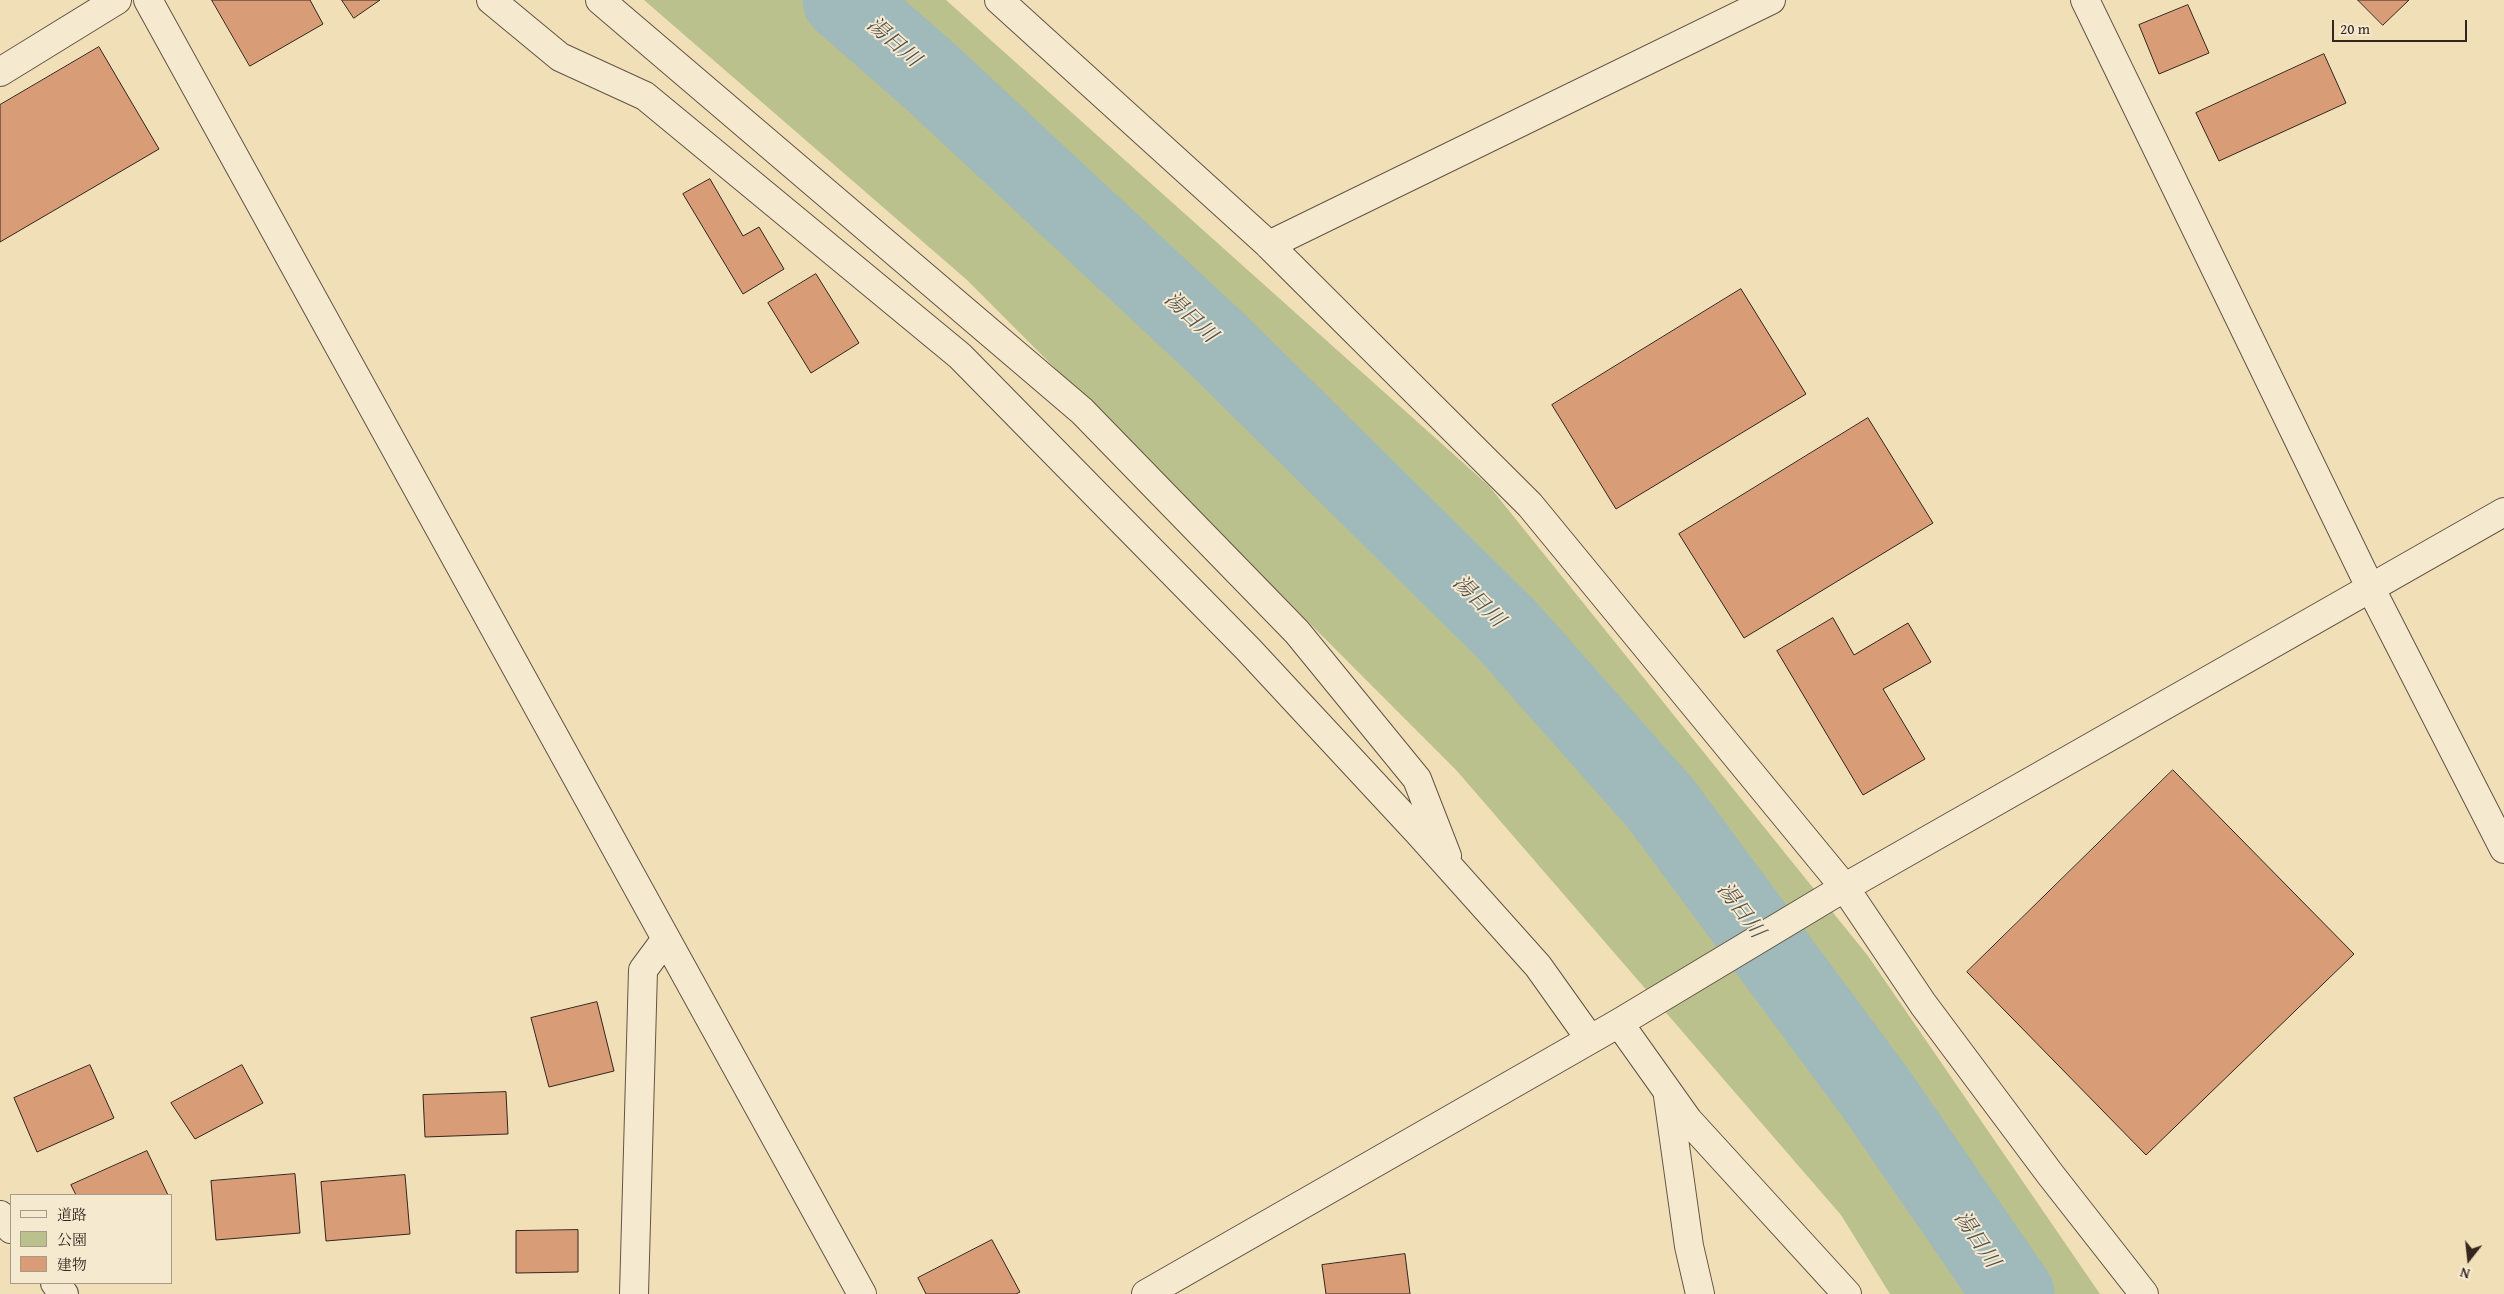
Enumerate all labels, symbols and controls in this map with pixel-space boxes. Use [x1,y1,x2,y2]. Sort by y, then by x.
scale bar [2334,10,2469,42]
water label: 湯日川 [861,13,925,73]
text: 20 m [2340,18,2370,39]
water label: 湯日川 [1158,287,1222,349]
water label: 湯日川 [1447,571,1509,633]
water label: 湯日川 [1711,878,1769,944]
legend [10,1194,172,1284]
text: 道路 [57,1204,87,1225]
water label: 湯日川 [1948,1207,2004,1273]
text: 公園 [57,1229,87,1250]
north arrow [2444,1234,2494,1284]
text: 建物 [57,1254,87,1275]
text: N [2458,1263,2472,1284]

